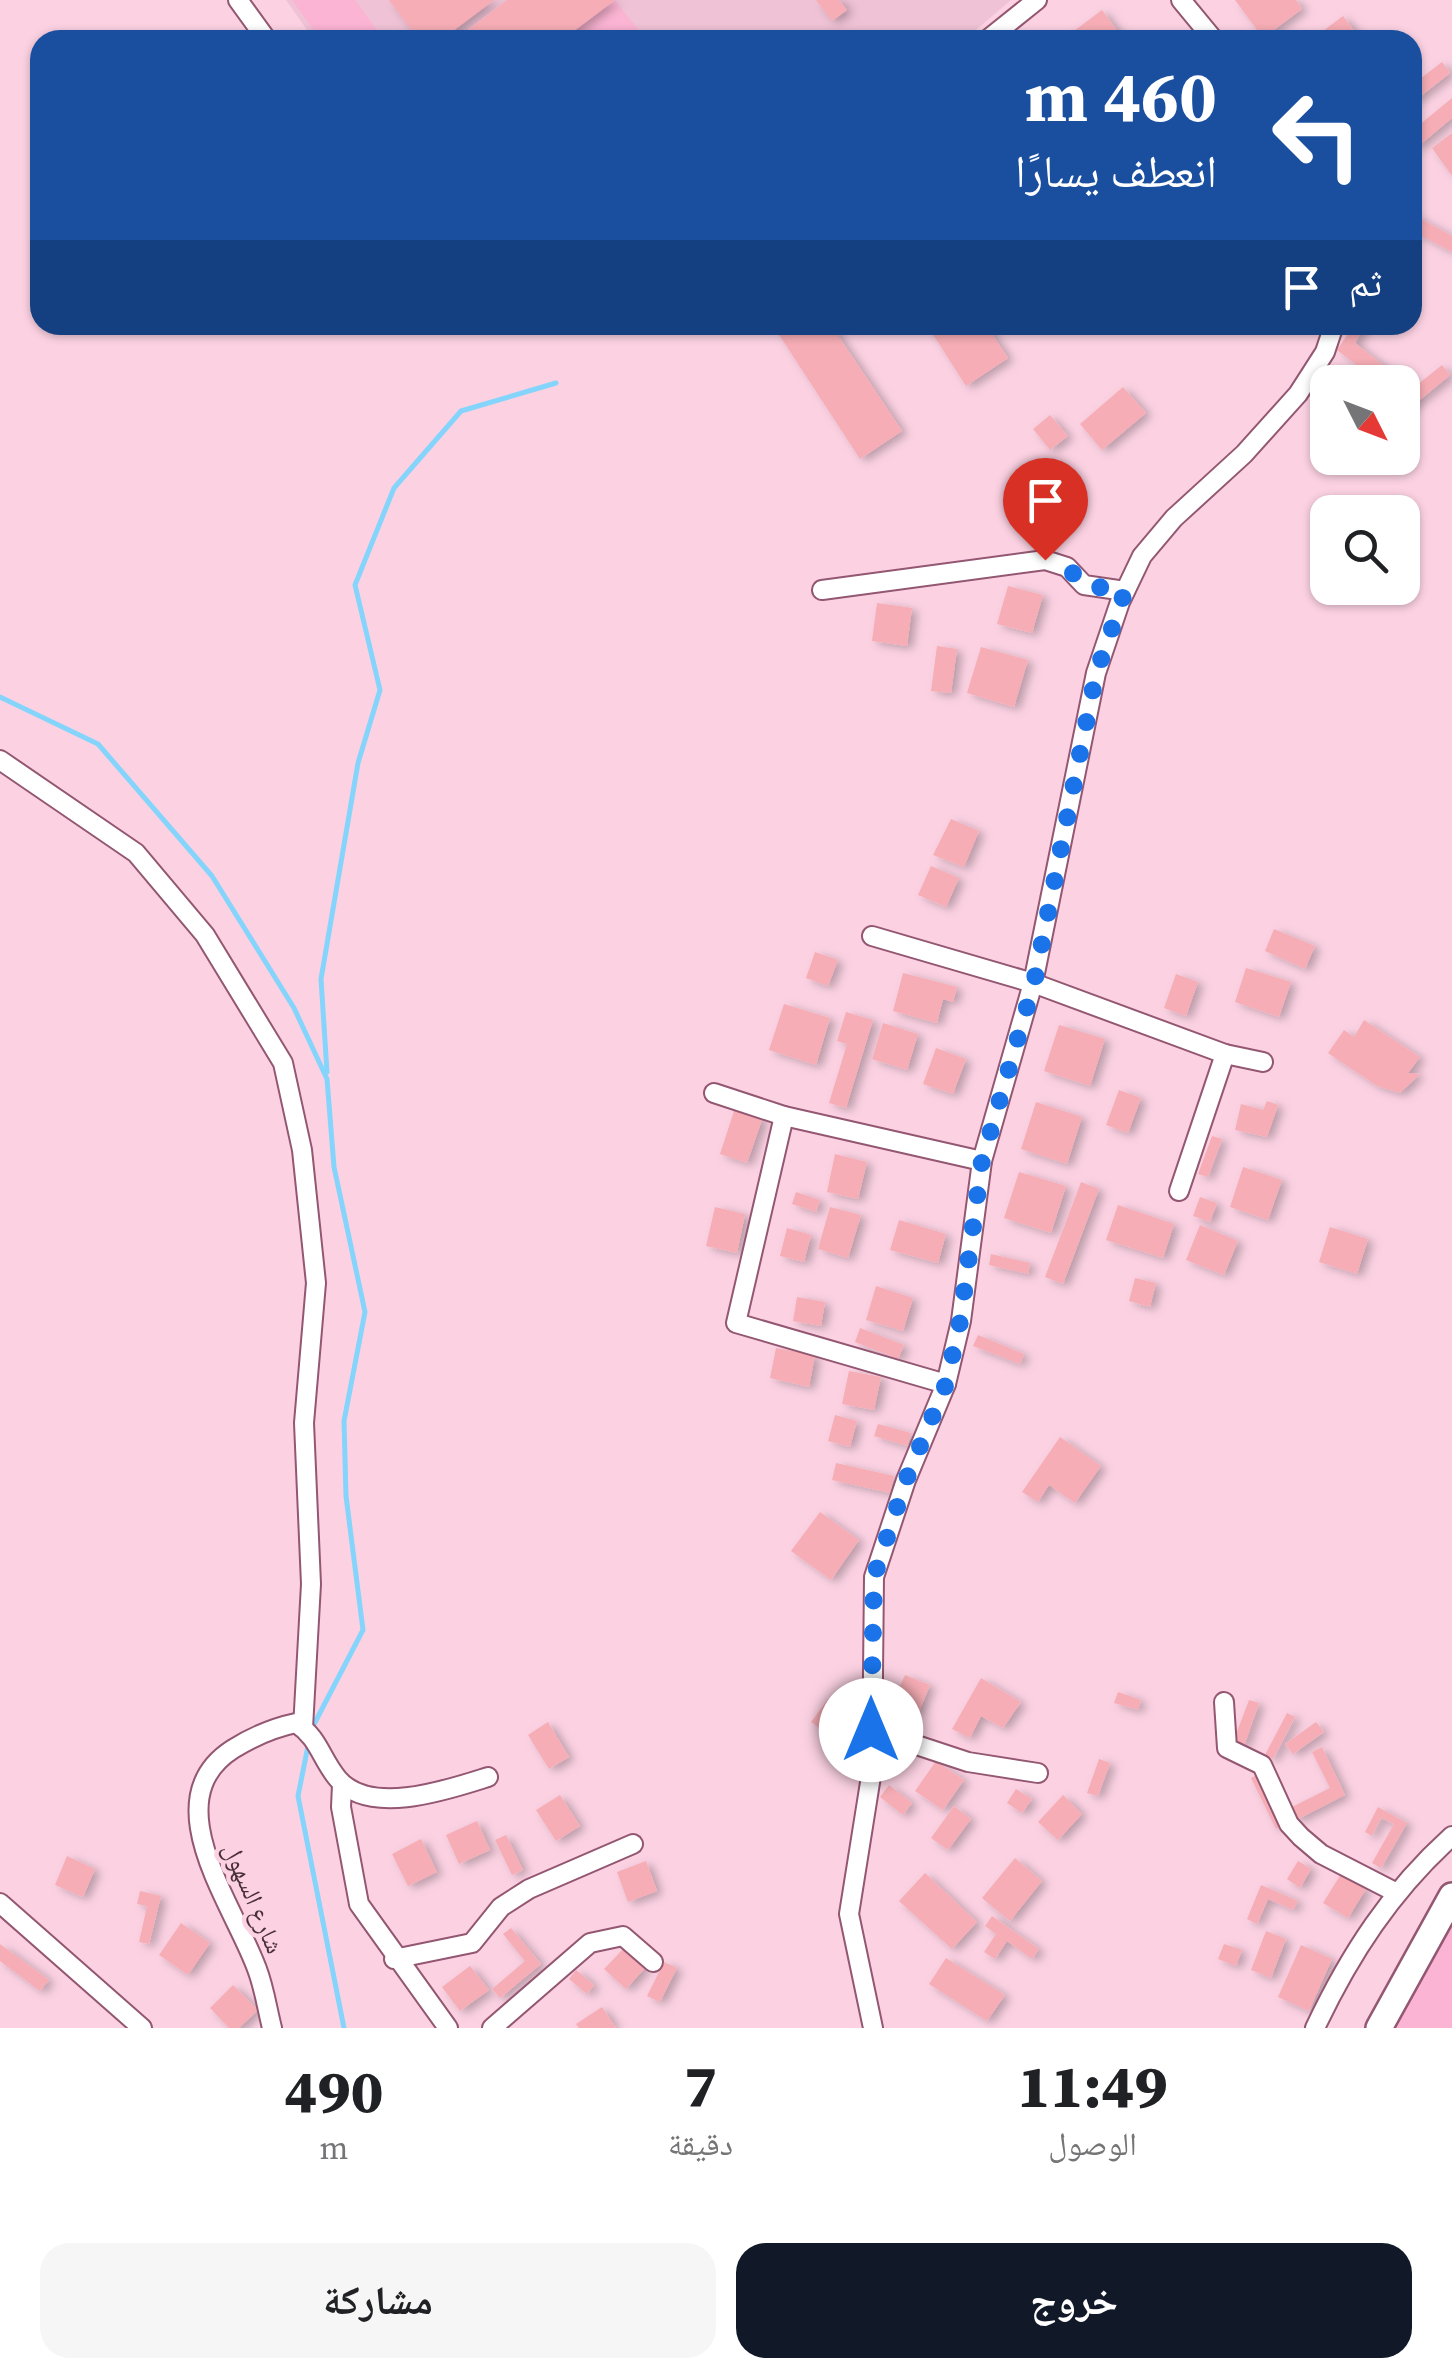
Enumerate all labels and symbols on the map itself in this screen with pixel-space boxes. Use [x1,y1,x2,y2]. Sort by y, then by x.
north arrow [1310,365,1420,475]
pin [1003,458,1088,561]
position arrow [819,1678,923,1782]
street label: شارع السهول [215,1837,293,1959]

